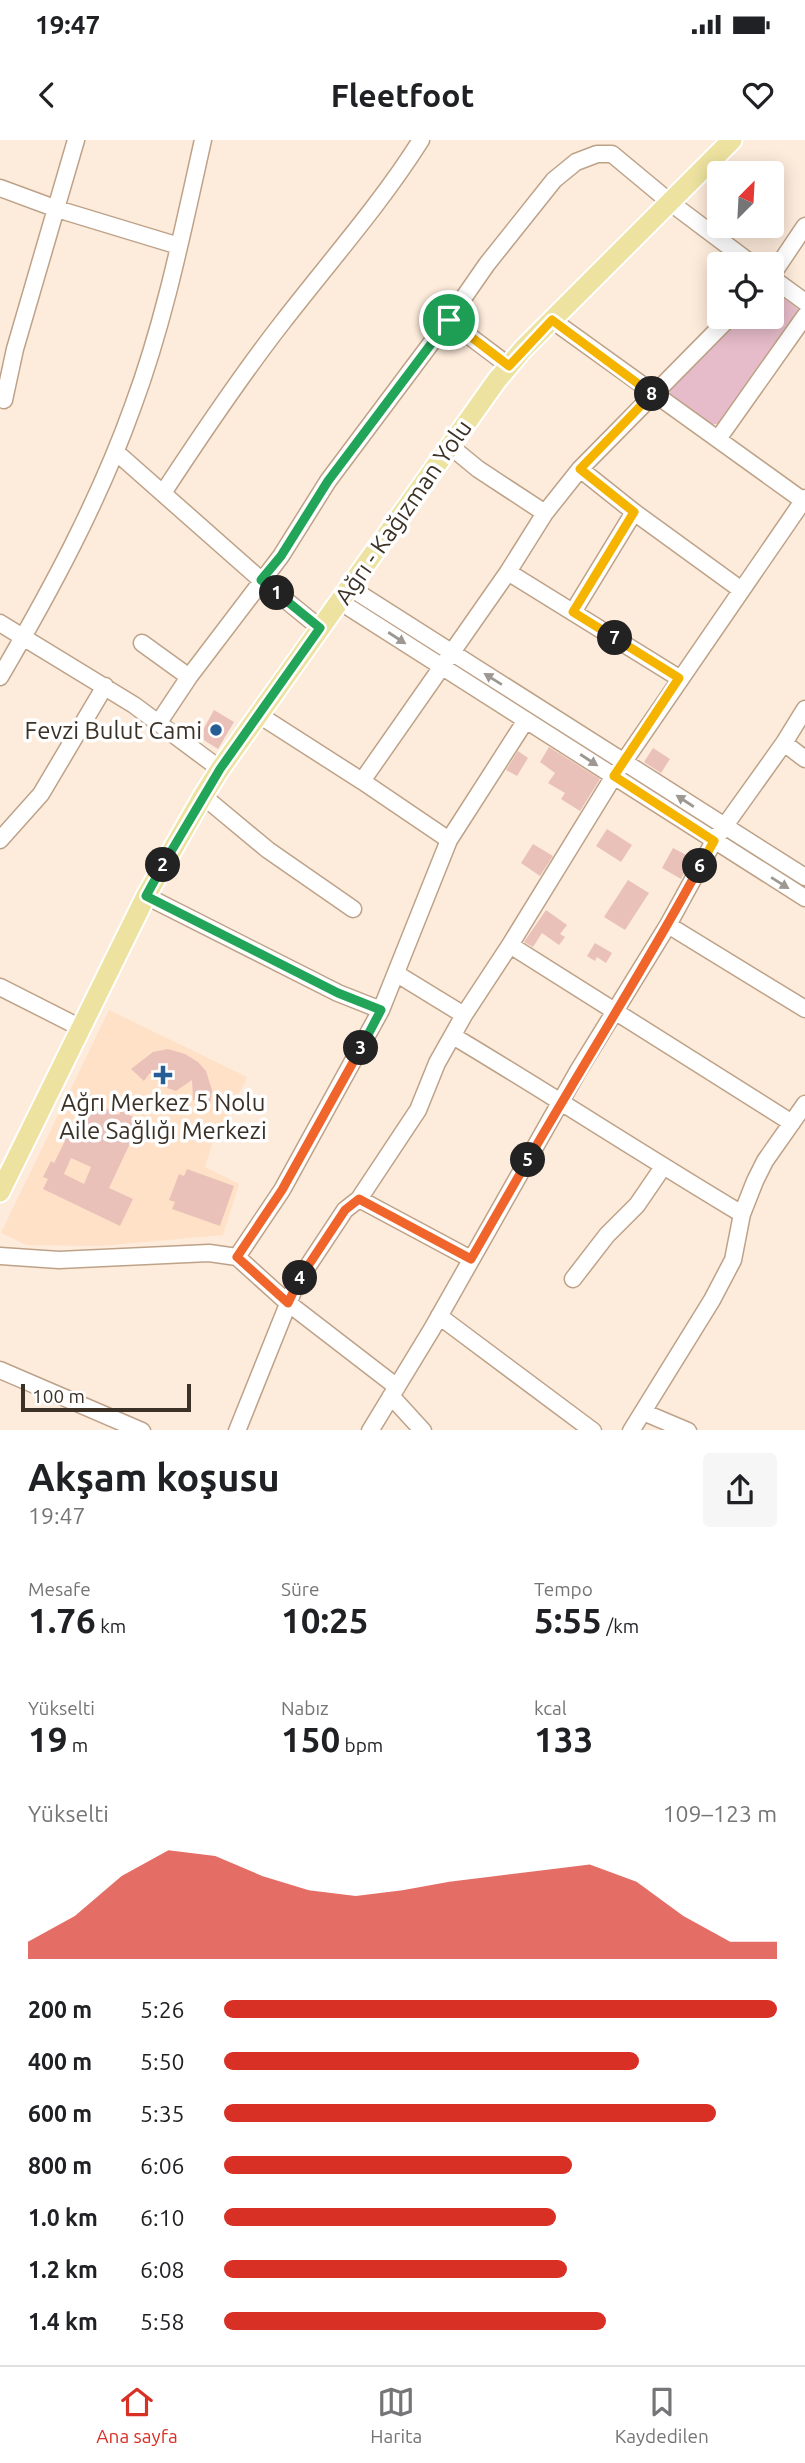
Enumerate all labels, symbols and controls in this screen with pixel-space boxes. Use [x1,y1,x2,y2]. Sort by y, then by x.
text: 19:47 [35,10,100,39]
icon: back [28,76,66,114]
icon: heart [739,76,777,114]
text: Fleetfoot [331,77,474,113]
north arrow [707,161,784,238]
map controls [707,161,784,329]
button: locate [707,252,784,329]
pin [419,290,479,350]
icon: arrive [430,301,468,339]
pin: 8 [634,376,670,412]
text: 8 [646,382,657,404]
street label: Ağrı - Kağızman Yolu [329,415,477,609]
pin: 1 [260,575,294,610]
text: 1 [271,581,282,603]
pin: 7 [598,620,632,656]
text: 7 [609,626,620,648]
one-way arrow [387,632,406,645]
one-way arrow [484,673,503,686]
place label: Fevzi Bulut Cami [25,717,202,744]
marker: Fevzi Bulut Cami [208,722,224,738]
one-way arrow [579,753,598,766]
one-way arrow [676,795,695,808]
pin: 2 [146,848,180,882]
pin: 6 [682,848,718,884]
text: 2 [157,853,168,875]
text: 6 [694,854,705,876]
one-way arrow [771,876,790,889]
pin: 3 [344,1030,378,1066]
text: 3 [355,1036,366,1058]
marker: Ağrı Merkez 5 Nolu Aile Sağlığı Merkezi [153,1065,173,1085]
place label: Ağrı Merkez 5 Nolu Aile Sağlığı Merkezi [59,1089,267,1144]
pin: 5 [510,1142,546,1178]
text: 5 [522,1148,533,1170]
pin: 4 [282,1260,318,1296]
text: 4 [294,1266,305,1288]
scale bar [21,1381,191,1413]
text: 100 m [32,1385,85,1407]
button: share [703,1453,777,1527]
text: Akşam koşusu [28,1456,280,1498]
text: 19:47 [28,1503,86,1528]
text: Mesafe [28,1578,91,1600]
text: Süre [281,1578,319,1600]
text: Tempo [534,1578,593,1600]
text: 1.76 [28,1600,96,1640]
text: 10:25 [281,1600,369,1640]
text: 5:55 [534,1600,602,1640]
text: km [96,1615,126,1637]
text: /km [602,1615,639,1637]
text: Yükselti [28,1697,95,1719]
text: Nabız [281,1697,329,1719]
text: kcal [534,1697,567,1719]
text: 19 [28,1719,67,1759]
text: 150 [281,1719,340,1759]
text: 133 [534,1719,593,1759]
text: m [67,1734,88,1756]
text: bpm [340,1734,383,1756]
text: Yükselti [28,1801,109,1826]
text: 109–123 m [663,1801,777,1826]
text: 200 m [28,1997,92,2022]
text: 5:26 [140,1997,185,2022]
text: 400 m [28,2049,92,2074]
text: 5:50 [140,2049,185,2074]
text: 600 m [28,2101,92,2126]
text: 5:35 [140,2101,185,2126]
text: 800 m [28,2153,92,2178]
text: 6:06 [140,2153,185,2178]
text: 1.0 km [28,2205,98,2230]
text: 6:10 [140,2205,185,2230]
text: 1.2 km [28,2257,98,2282]
text: 6:08 [140,2257,185,2282]
text: 1.4 km [28,2309,98,2334]
text: 5:58 [140,2309,185,2334]
tab: Ana sayfa [96,2383,178,2447]
tab: Harita [370,2383,422,2447]
tab: Kaydedilen [615,2383,709,2447]

